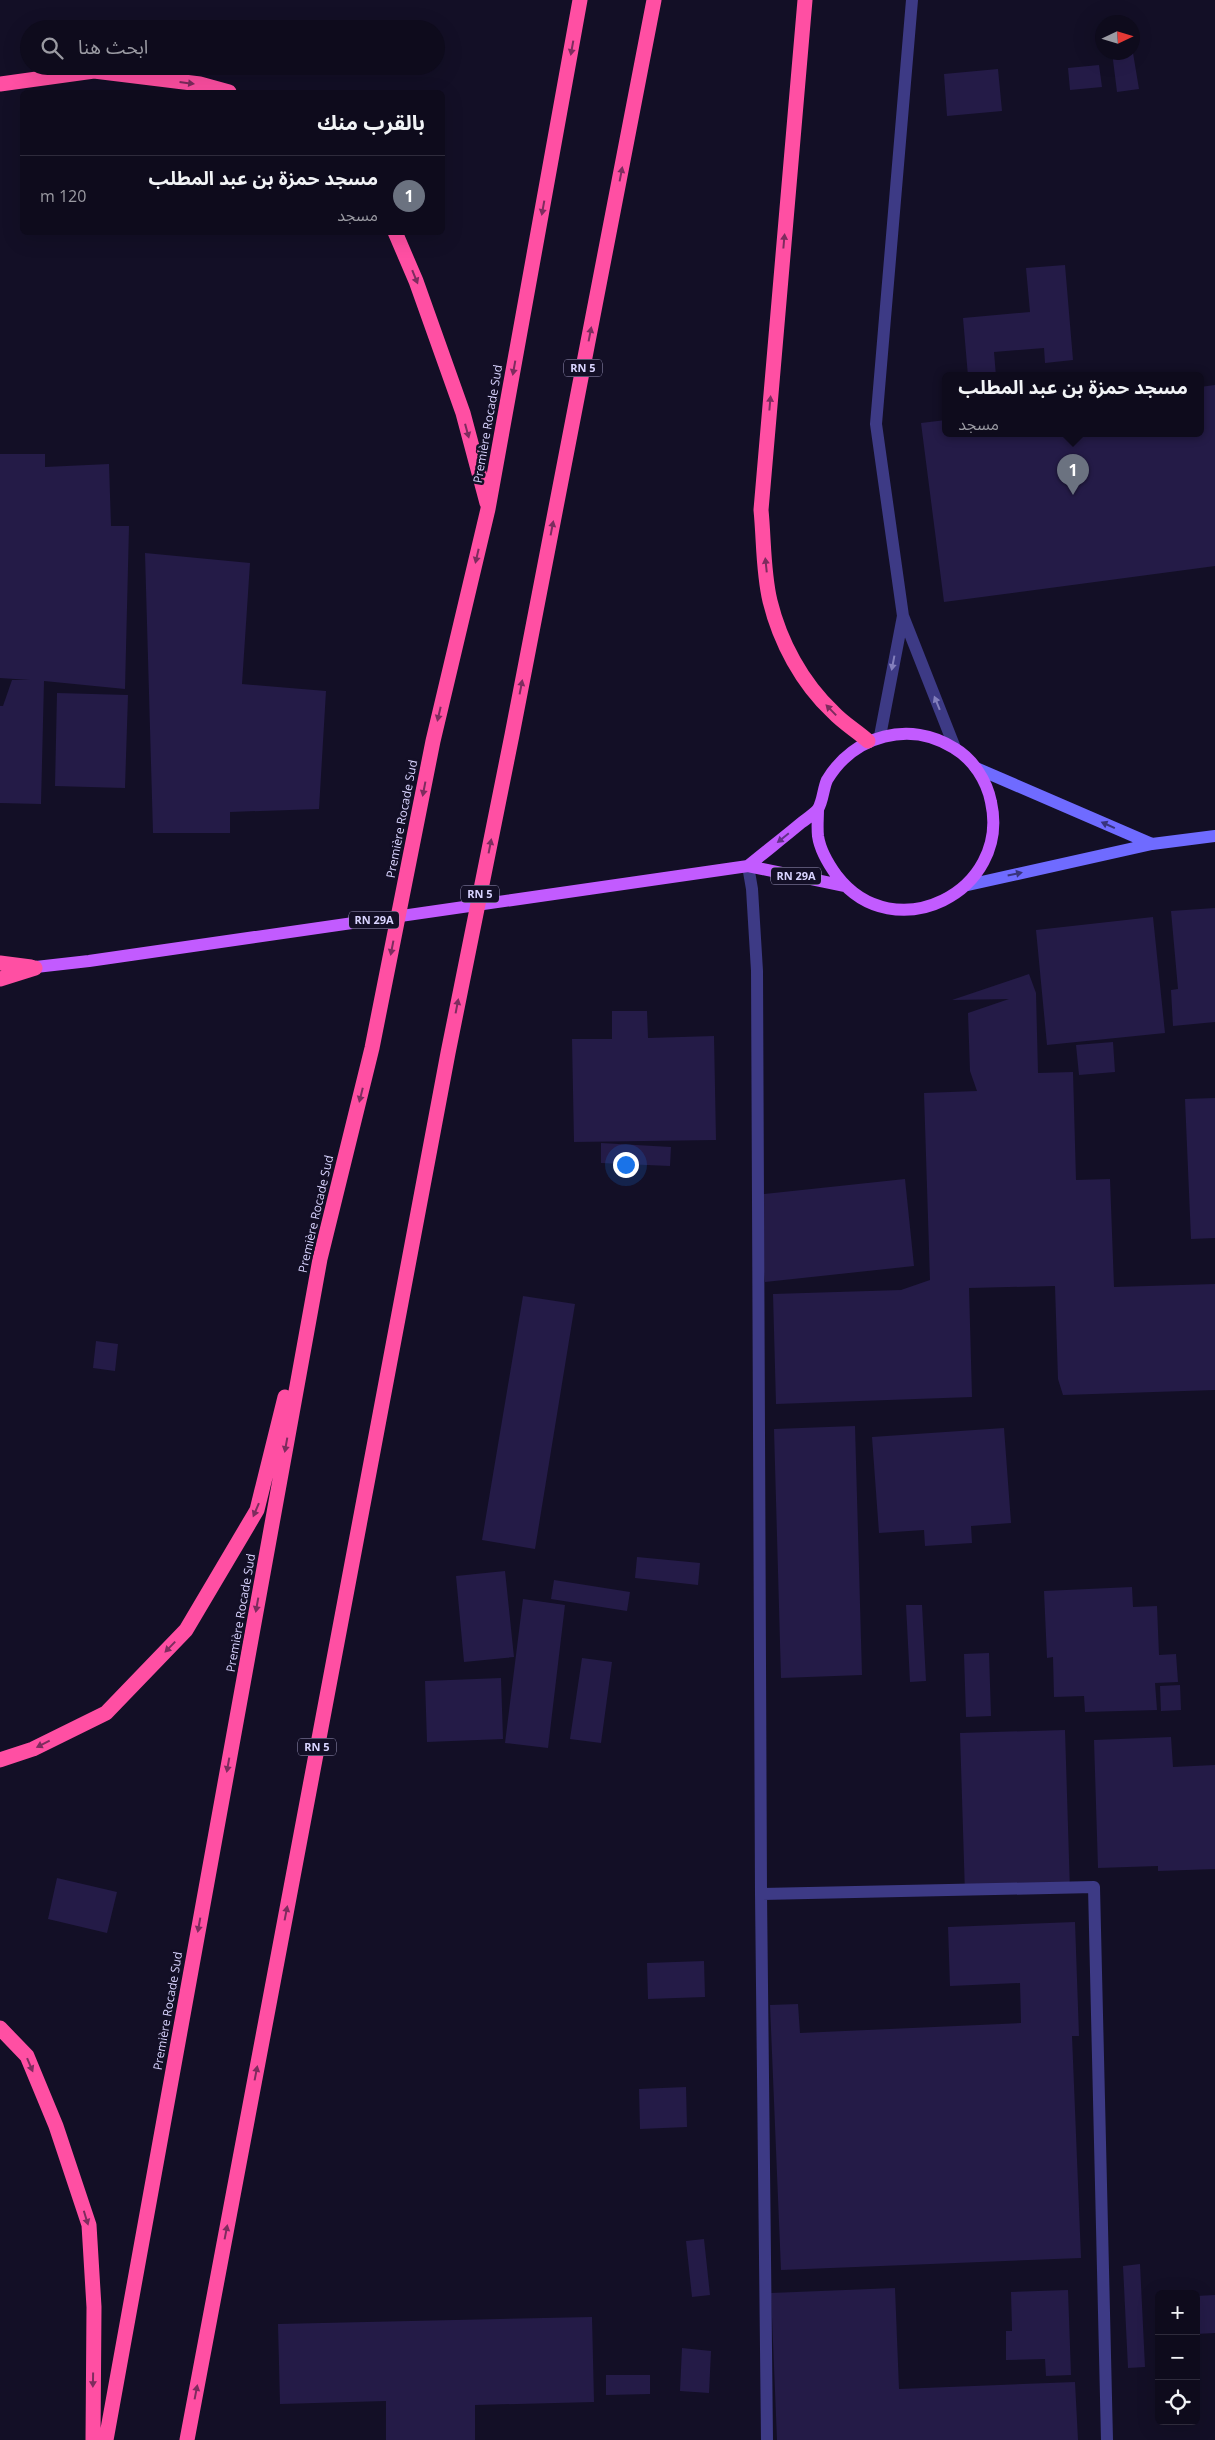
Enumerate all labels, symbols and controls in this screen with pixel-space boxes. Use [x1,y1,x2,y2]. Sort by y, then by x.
north arrow [1095,15,1140,60]
search box [20,20,445,75]
icon: search [38,34,66,62]
text: ابحث هنا [78,34,148,60]
one-way arrow [567,40,575,56]
one-way arrow [180,79,196,87]
text: بالقرب منك [317,108,425,136]
text: مسجد حمزة بن عبد المطلب [149,165,378,191]
one-way arrow [617,166,625,182]
text: 120 m [40,185,86,207]
text: 1 [404,185,414,207]
one-way arrow [538,200,546,216]
text: مسجد [337,204,378,226]
one-way arrow [780,233,788,249]
one-way arrow [411,270,419,284]
one-way arrow [586,326,594,342]
road number: RN 5 [564,359,602,376]
one-way arrow [509,360,517,376]
street label: Première Rocade Sud [469,363,506,484]
popup [942,372,1204,437]
text: مسجد حمزة بن عبد المطلب [958,374,1188,400]
one-way arrow [767,395,775,411]
text: مسجد [958,413,999,435]
one-way arrow [463,423,471,438]
pin: 1 [1057,454,1089,495]
one-way arrow [548,520,556,535]
one-way arrow [473,549,481,564]
one-way arrow [762,557,770,573]
one-way arrow [889,656,897,672]
one-way arrow [518,679,526,695]
one-way arrow [933,696,941,710]
one-way arrow [825,704,837,716]
one-way arrow [435,707,443,722]
street label: Première Rocade Sud [382,758,421,879]
one-way arrow [419,781,427,797]
one-way arrow [1101,820,1115,828]
one-way arrow [777,832,790,843]
one-way arrow [486,838,494,854]
road number: RN 29A [771,868,821,884]
one-way arrow [1008,870,1023,878]
road number: RN 5 [461,886,499,902]
road number: RN 29A [349,912,399,928]
one-way arrow [388,940,396,956]
one-way arrow [454,997,462,1013]
one-way arrow [357,1088,365,1103]
your location [613,1152,639,1178]
street label: Première Rocade Sud [294,1153,337,1274]
one-way arrow [282,1438,290,1453]
one-way arrow [252,1503,260,1518]
street label: Première Rocade Sud [222,1552,259,1673]
one-way arrow [253,1597,261,1613]
one-way arrow [164,1641,176,1653]
road number: RN 5 [298,1738,336,1755]
one-way arrow [36,1741,50,1749]
one-way arrow [224,1757,232,1773]
one-way arrow [282,1905,290,1921]
one-way arrow [195,1917,203,1933]
street label: Première Rocade Sud [149,1950,186,2071]
one-way arrow [27,2058,35,2072]
one-way arrow [252,2065,260,2080]
one-way arrow [83,2210,90,2225]
one-way arrow [222,2225,230,2240]
map controls [1155,2290,1200,2425]
button: + [1155,2290,1200,2335]
button: − [1155,2335,1200,2380]
one-way arrow [89,2372,97,2388]
button: locate [1155,2380,1200,2425]
one-way arrow [192,2384,200,2400]

